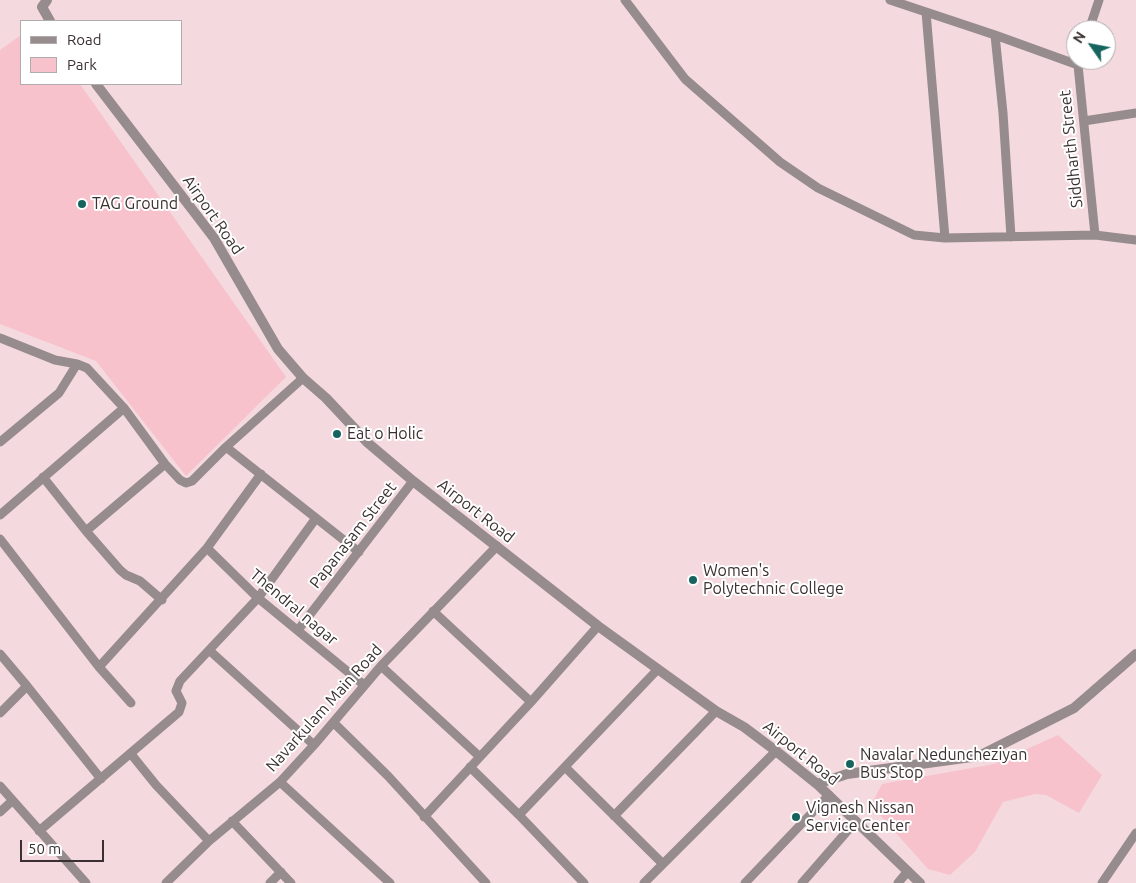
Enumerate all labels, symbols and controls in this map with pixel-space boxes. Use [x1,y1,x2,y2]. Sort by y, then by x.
legend [20,20,182,85]
north arrow [1066,20,1116,70]
text: N [1070,29,1089,46]
text: Road [67,31,102,48]
text: Park [67,56,97,73]
street label: Siddharth Street [1055,89,1087,209]
street label: Airport Road [179,172,247,258]
place label: TAG Ground [92,194,178,214]
marker: TAG Ground [76,198,88,210]
place label: Eat o Holic [347,424,423,444]
marker: Eat o Holic [331,428,343,440]
street label: Airport Road [434,475,518,547]
street label: Papanasam Street [305,478,401,592]
place label: Women's Polytechnic College [703,561,844,599]
street label: Thendral nagar [246,565,342,649]
marker: Women's Polytechnic College [687,574,699,586]
street label: Navarkulam Main Road [262,640,386,776]
street label: Airport Road [759,717,843,789]
place label: Navalar Neduncheziyan Bus Stop [860,745,1027,783]
marker: Navalar Neduncheziyan Bus Stop [844,758,856,770]
place label: Vignesh Nissan Service Center [806,798,914,836]
marker: Vignesh Nissan Service Center [790,811,802,823]
scale bar [22,830,106,862]
text: 50 m [28,840,61,857]

